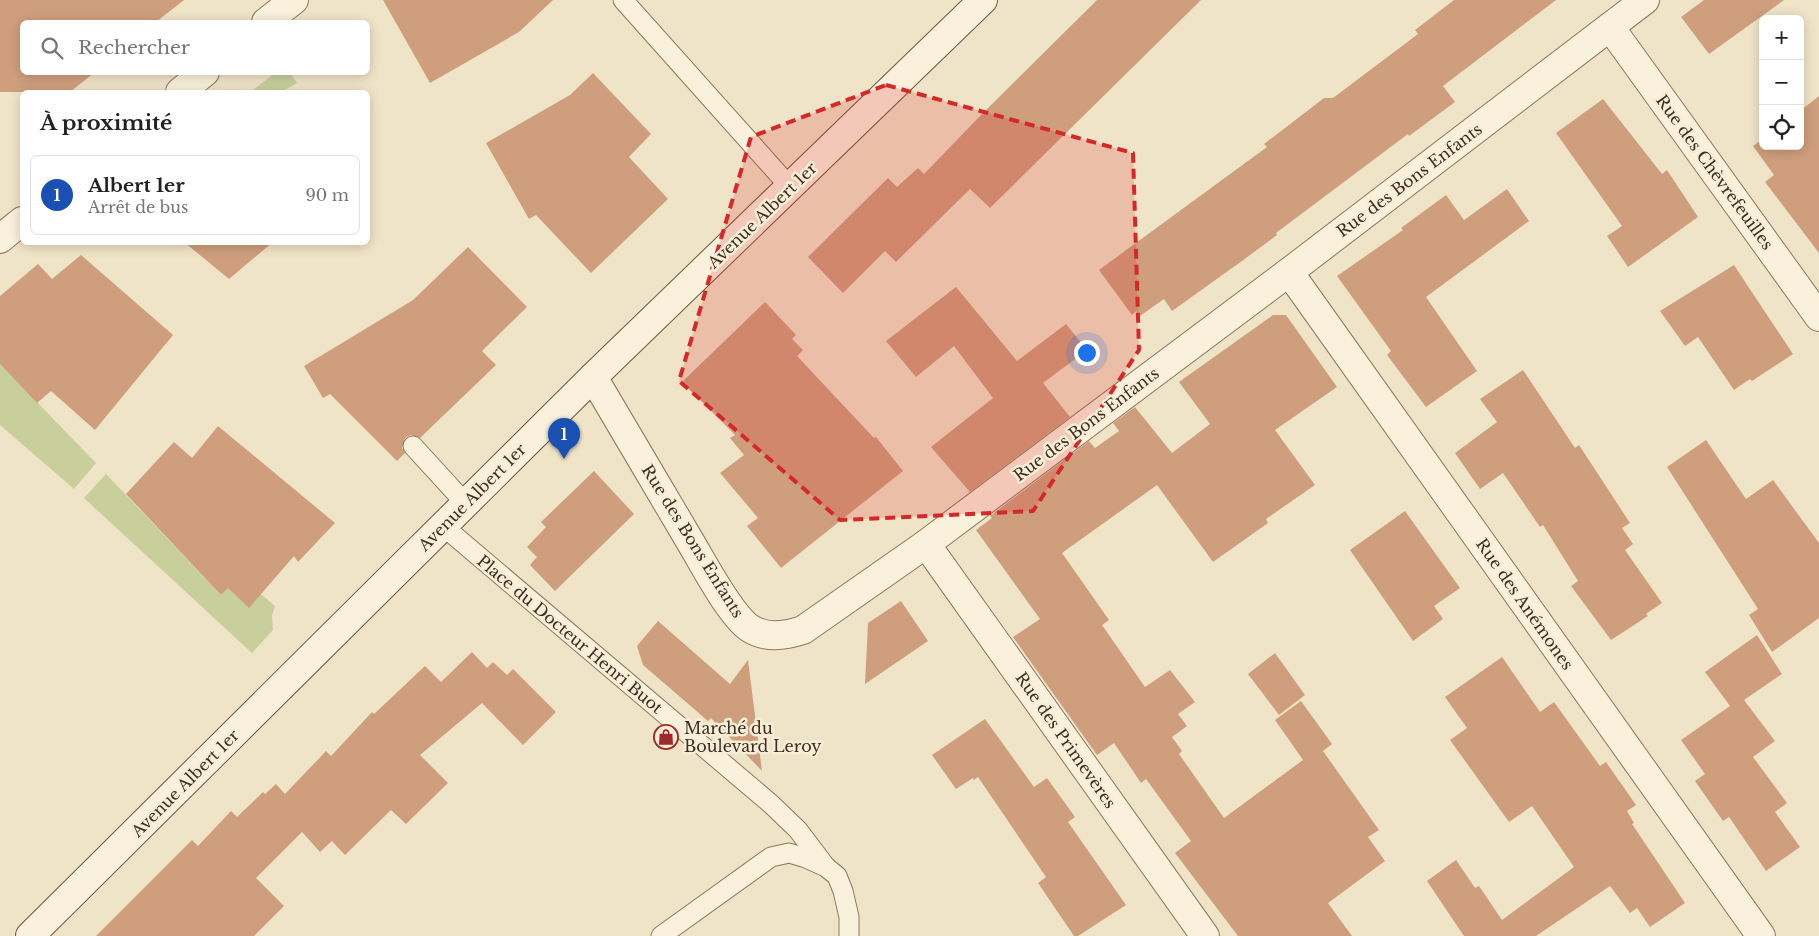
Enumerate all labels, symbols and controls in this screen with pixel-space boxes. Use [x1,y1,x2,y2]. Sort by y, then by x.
map controls [1759,15,1804,150]
button: + [1759,15,1804,60]
search box [20,20,370,75]
icon: search [38,34,66,62]
text: Rechercher [78,36,190,59]
button: − [1759,60,1804,105]
street label: Rue des Chèvrefeuilles [1652,91,1778,253]
button: locate [1759,105,1804,150]
text: À proximité [40,110,172,136]
street label: Rue des Bons Enfants [1332,119,1486,241]
street label: Avenue Albert 1er [702,157,821,273]
text: Albert 1er [88,174,185,197]
text: 1 [54,185,60,205]
text: 90 m [306,185,349,205]
text: Arrêt de bus [88,197,188,217]
your location [1074,340,1100,366]
street label: Rue des Bons Enfants [1009,363,1163,485]
pin: 1 [548,418,580,459]
street label: Avenue Albert 1er [413,439,530,556]
street label: Rue des Bons Enfants [638,461,748,621]
street label: Rue des Anémones [1472,534,1578,674]
street label: Place du Docteur Henri Buot [473,550,667,718]
street label: Rue des Primevères [1011,668,1121,812]
place label: Marché du Boulevard Leroy [684,718,822,756]
shop icon: Marché du Boulevard Leroy [653,724,679,750]
street label: Avenue Albert 1er [126,725,243,842]

